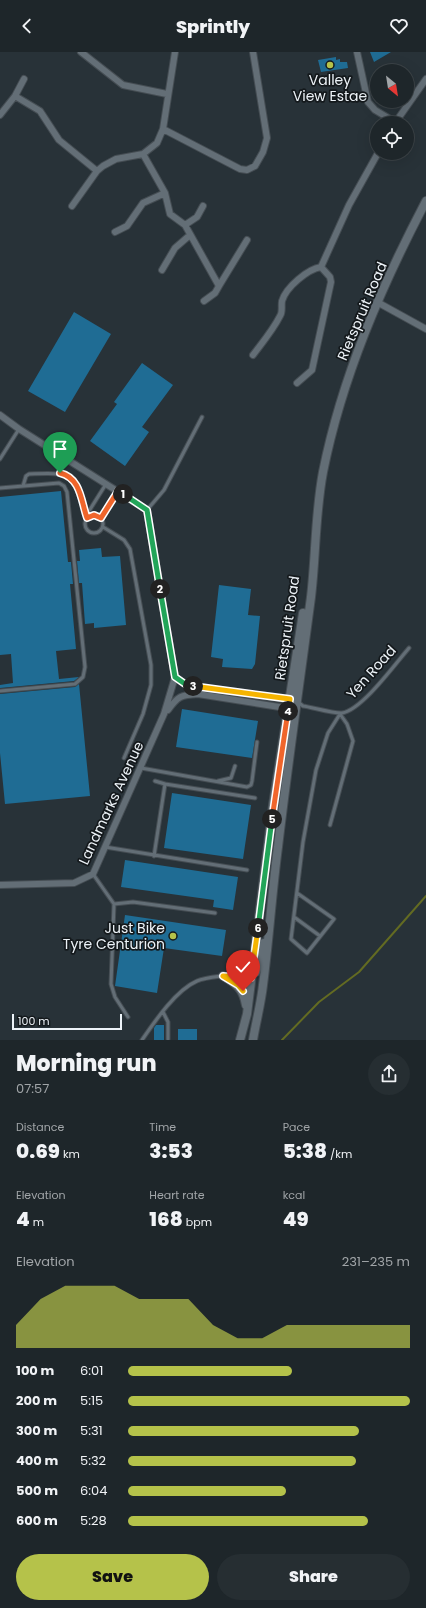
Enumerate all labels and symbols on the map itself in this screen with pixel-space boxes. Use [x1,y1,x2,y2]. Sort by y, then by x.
marker: Valley View Estae [325,60,335,70]
north arrow [370,64,414,108]
place label: Valley View Estae [293,70,368,106]
street label: Rietspruit Road [332,259,392,363]
pin [43,432,77,473]
pin: 1 [113,484,133,504]
street label: Rietspruit Road [270,574,304,682]
pin: 2 [150,579,170,599]
street label: Yen Road [341,641,401,703]
pin: 3 [183,676,203,696]
pin: 4 [278,701,298,721]
street label: Landmarks Avenue [74,738,148,868]
pin: 5 [262,809,282,829]
place label: Just Bike Tyre Centurion [63,918,165,954]
pin: 6 [248,918,268,938]
marker: Just Bike Tyre Centurion [168,931,178,941]
pin [226,950,260,991]
scale bar [12,1012,122,1031]

